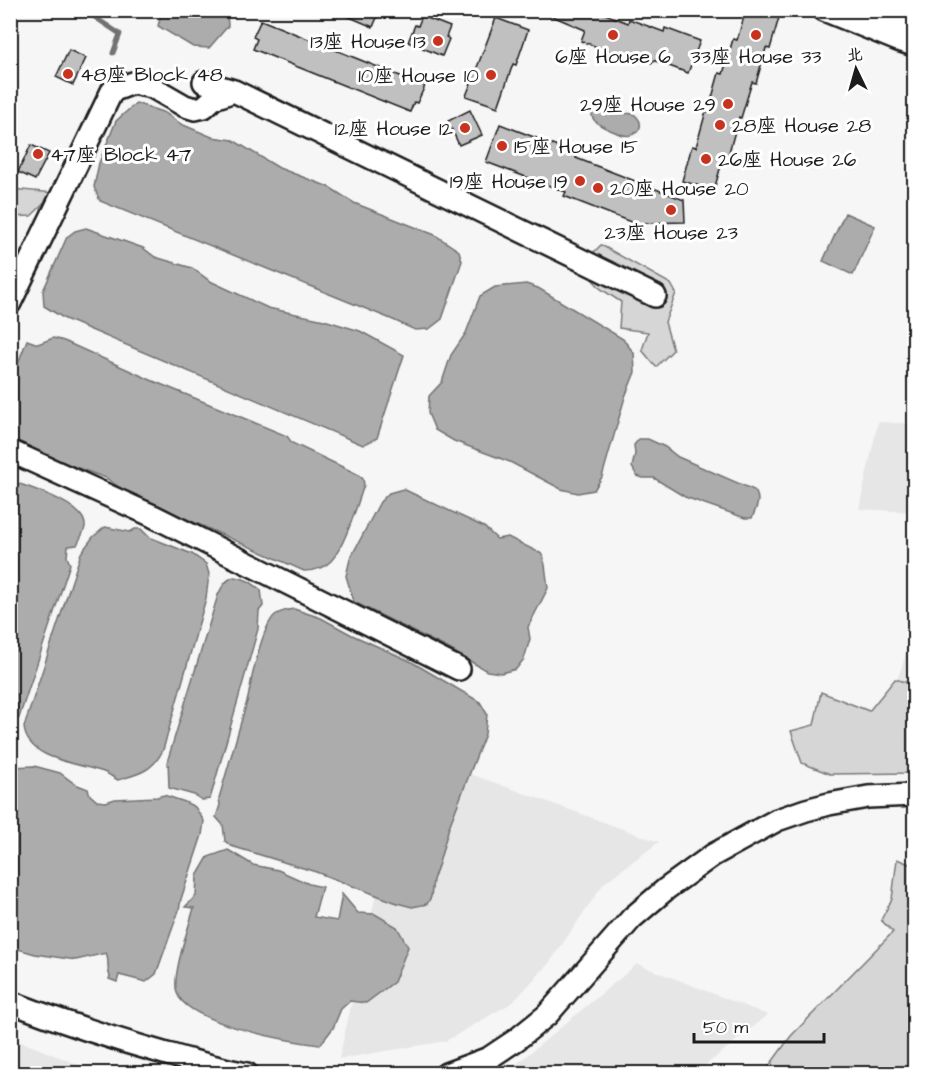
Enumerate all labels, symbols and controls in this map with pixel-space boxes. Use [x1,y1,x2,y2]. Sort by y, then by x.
place label: 13座 House 13 [310,28,426,56]
marker: 6座 House 6 [606,28,620,42]
marker: 33座 House 33 [749,28,763,42]
marker: 13座 House 13 [431,34,445,48]
north arrow [826,39,886,99]
place label: 6座 House 6 [555,43,671,71]
place label: 33座 House 33 [690,43,822,71]
text: 北 [846,43,864,67]
place label: 48座 Block 48 [80,61,223,89]
place label: 10座 House 10 [358,62,479,90]
marker: 48座 Block 48 [61,67,75,81]
marker: 10座 House 10 [484,68,498,82]
place label: 29座 House 29 [580,91,716,119]
marker: 29座 House 29 [721,97,735,111]
place label: 28座 House 28 [732,112,871,140]
place label: 12座 House 12 [335,115,454,143]
marker: 28座 House 28 [713,118,727,132]
marker: 12座 House 12 [458,121,472,135]
place label: 15座 House 15 [514,133,638,161]
marker: 15座 House 15 [495,139,509,153]
place label: 47座 Block 47 [50,141,191,169]
place label: 26座 House 26 [718,146,857,174]
marker: 47座 Block 47 [31,147,45,161]
marker: 26座 House 26 [699,152,713,166]
place label: 19座 House 19 [450,168,568,196]
marker: 19座 House 19 [573,174,587,188]
place label: 20座 House 20 [610,175,749,203]
marker: 20座 House 20 [591,181,605,195]
marker: 23座 House 23 [664,203,678,217]
place label: 23座 House 23 [604,219,738,247]
scale bar [694,1006,824,1044]
text: 50 m [703,1015,748,1040]

